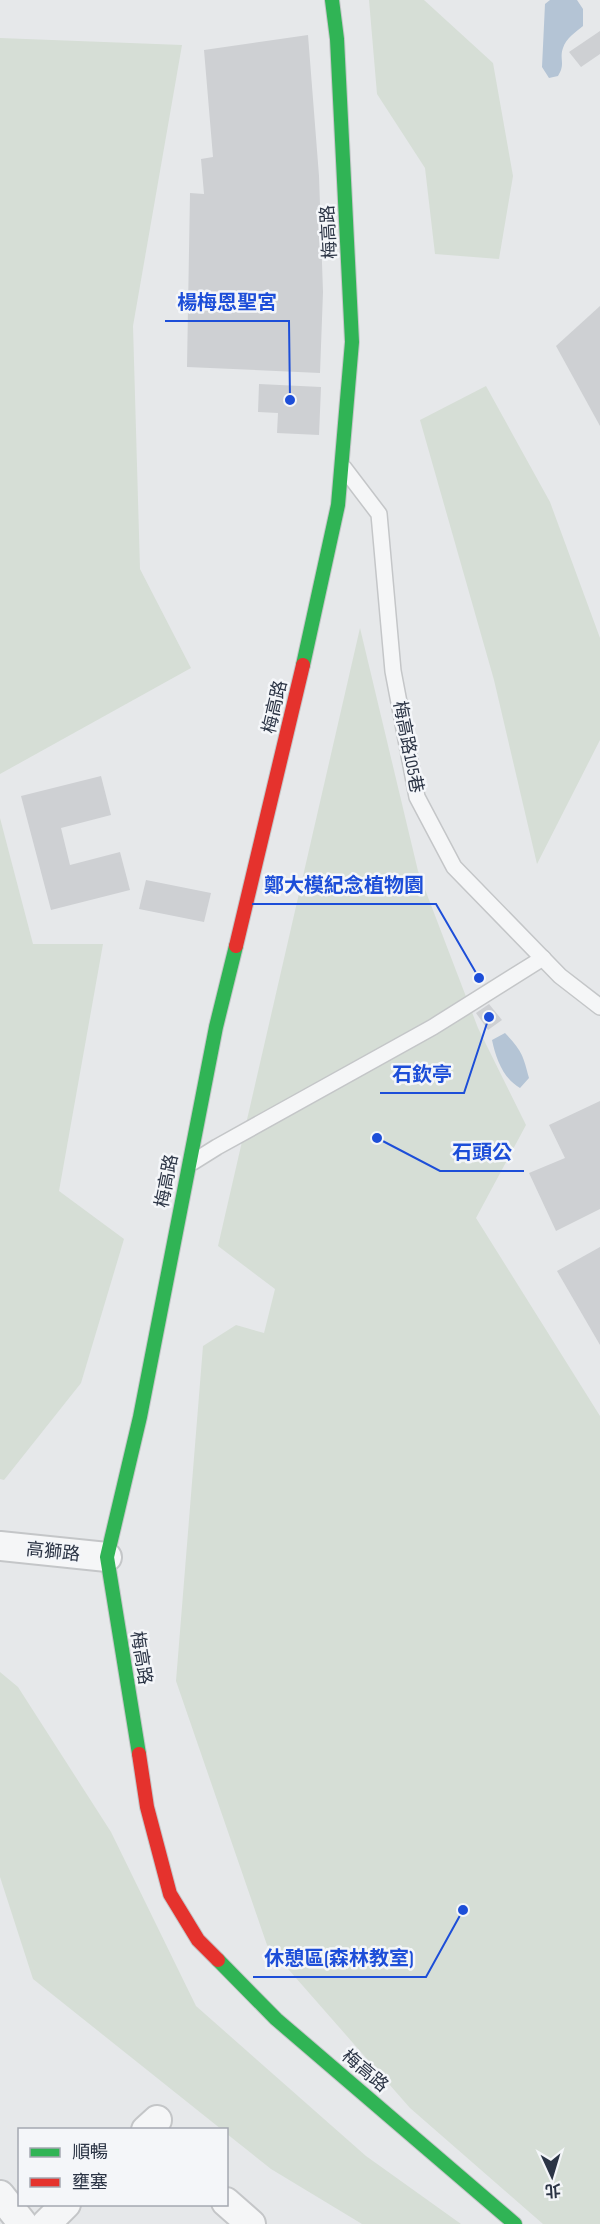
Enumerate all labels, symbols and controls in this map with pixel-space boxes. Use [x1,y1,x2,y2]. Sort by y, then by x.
street label: 梅高路 [317,204,341,260]
callout: 楊梅恩聖宮 [165,283,289,321]
text: 楊梅恩聖宮 [177,291,277,315]
street label: 梅高路 [259,678,291,736]
street label: 梅高路105巷 [389,699,427,795]
callout: 鄭大模紀念植物園 [252,866,436,904]
text: 鄭大模紀念植物園 [264,874,424,898]
callout: 石欽亭 [380,1055,464,1093]
text: 石欽亭 [392,1063,452,1087]
callout: 石頭公 [440,1133,524,1171]
text: 石頭公 [452,1141,512,1165]
street label: 梅高路 [152,1152,182,1210]
street label: 高獅路 [25,1539,81,1565]
street label: 梅高路 [126,1630,156,1686]
callout: 休憩區(森林教室) [253,1939,426,1977]
text: 休憩區(森林教室) [264,1947,414,1971]
street label: 梅高路 [338,2046,392,2096]
legend [18,2128,228,2206]
text: 順暢 [72,2142,108,2163]
north arrow [522,2146,582,2206]
text: 壅塞 [72,2172,108,2193]
text: 北 [544,2179,562,2200]

